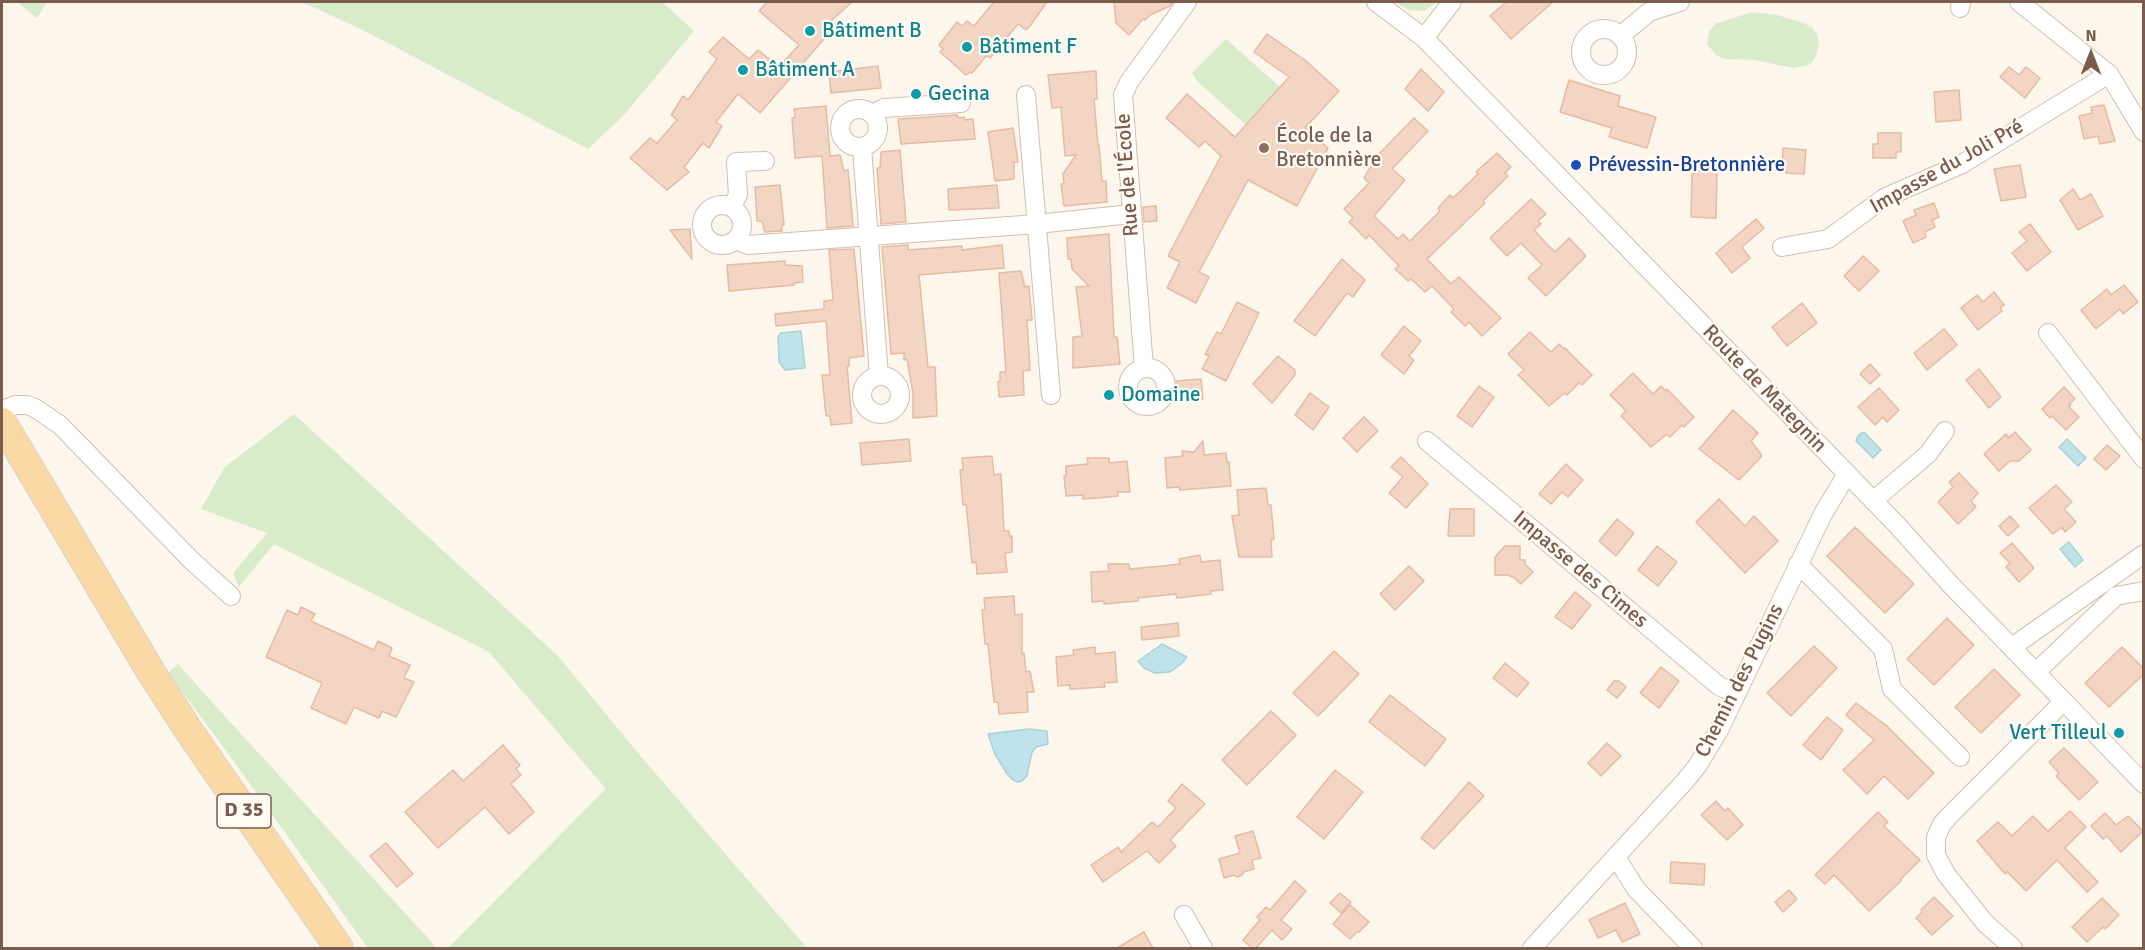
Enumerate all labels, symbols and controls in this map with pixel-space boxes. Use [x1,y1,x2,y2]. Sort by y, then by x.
place label: Bâtiment B [822,18,922,44]
marker: Bâtiment B [803,24,817,38]
north arrow [2061,24,2121,84]
text: N [2085,26,2097,46]
place label: Bâtiment F [979,34,1077,60]
marker: Bâtiment F [960,40,974,54]
place label: Bâtiment A [755,57,855,83]
marker: Bâtiment A [736,63,750,77]
place label: Gecina [928,81,990,107]
marker: Gecina [909,87,923,101]
street label: Rue de l'École [1111,112,1145,238]
street label: Impasse du Joli Pré [1866,114,2028,220]
place label: École de la Bretonnière [1276,123,1381,173]
marker: École de la Bretonnière [1257,141,1271,155]
place label: Prévessin-Bretonnière [1588,152,1785,178]
marker: Prévessin-Bretonnière [1569,158,1583,172]
street label: Route de Mategnin [1697,320,1831,458]
place label: Domaine [1121,382,1201,408]
marker: Domaine [1102,388,1116,402]
street label: Impasse des Cimes [1507,506,1653,634]
street label: Chemin des Pugins [1690,600,1790,762]
place label: Vert Tilleul [2009,720,2107,746]
marker: Vert Tilleul [2112,726,2126,740]
road number: D 35 [217,794,271,828]

